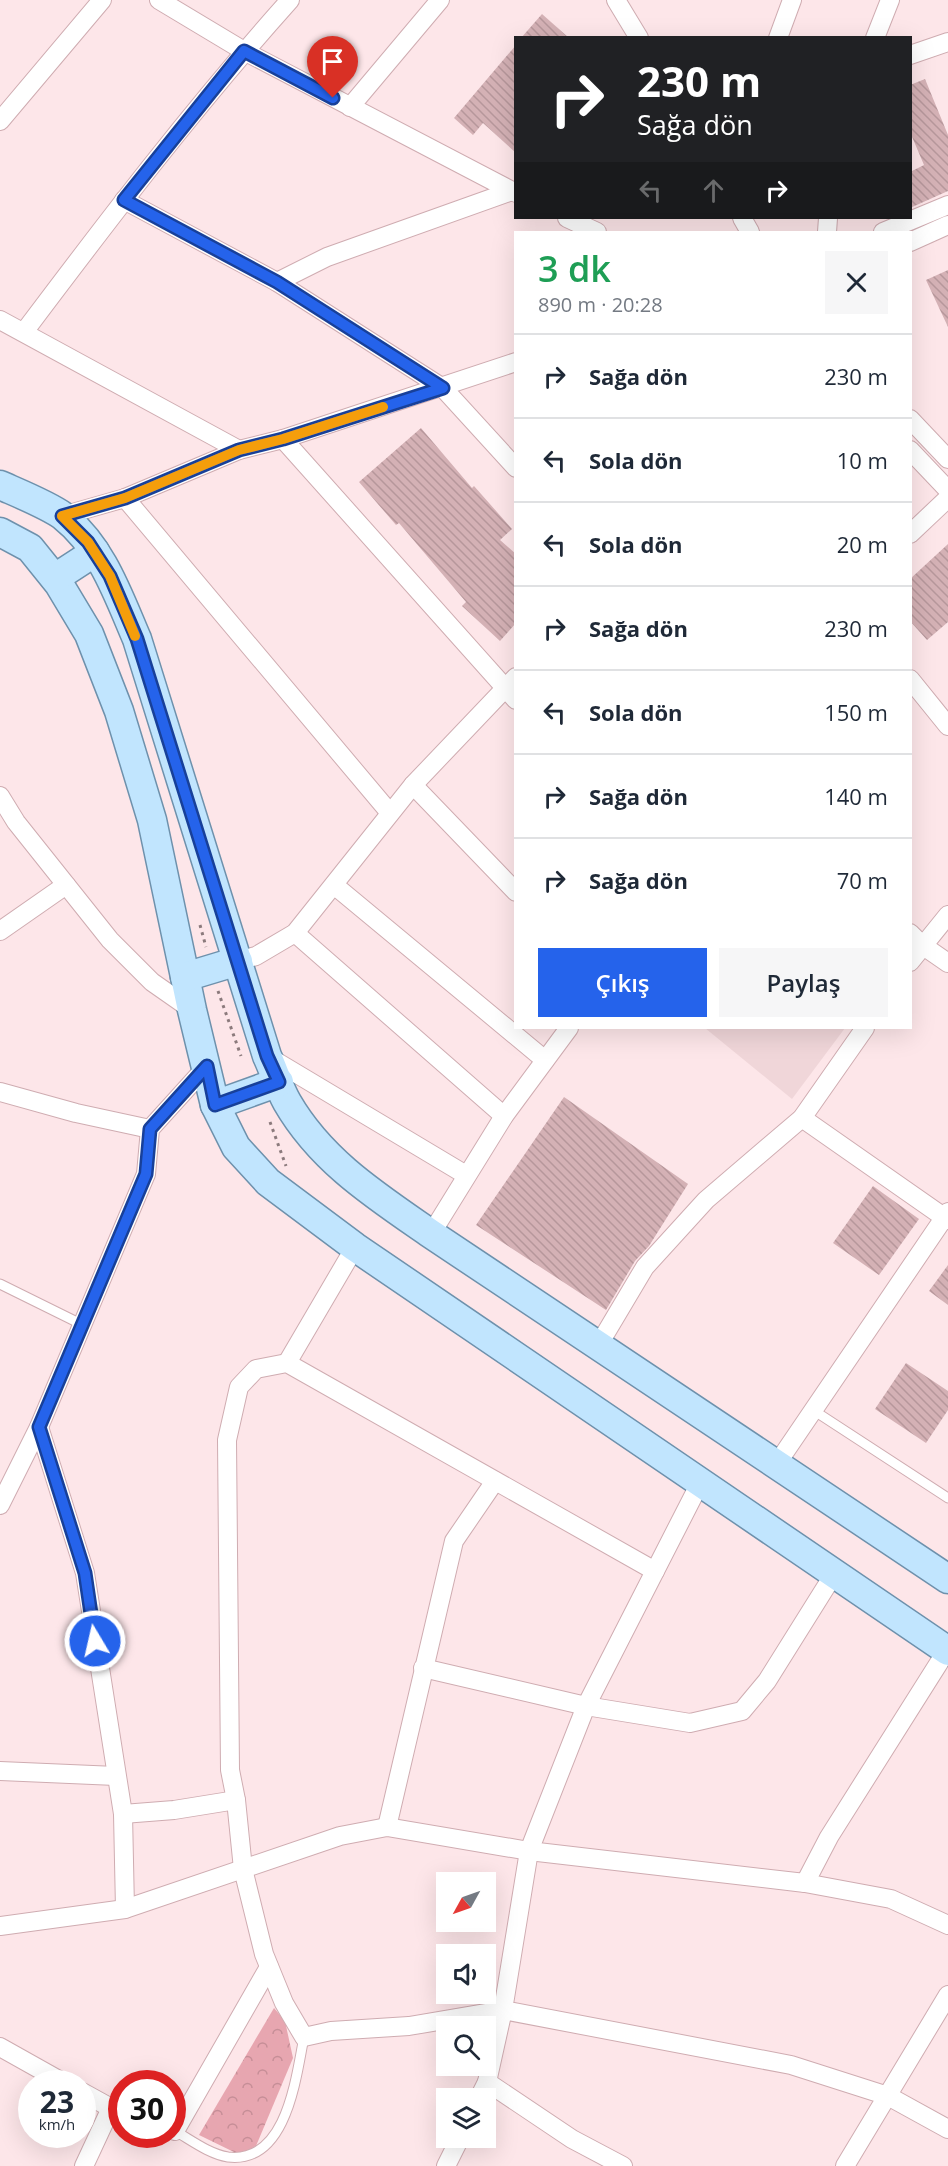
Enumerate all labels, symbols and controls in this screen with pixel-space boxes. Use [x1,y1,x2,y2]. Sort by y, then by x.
pin [307,36,358,98]
icon: arrive [316,45,349,78]
text: 230 m [637,52,761,109]
icon: right [538,60,616,138]
text: Sağa dön [637,106,753,143]
icon: left [634,174,667,207]
icon: ahead [697,174,730,207]
icon: right [760,174,793,207]
text: 3 dk [538,244,611,293]
button: close [825,251,888,314]
text: 890 m · 20:28 [538,291,663,318]
icon: right [538,360,571,393]
text: Sağa dön [589,361,688,391]
text: 230 m [824,361,888,391]
icon: left [538,444,571,477]
text: Sola dön [589,445,682,475]
text: 10 m [837,445,888,475]
icon: left [538,528,571,561]
text: Sola dön [589,529,682,559]
text: 20 m [837,529,888,559]
icon: right [538,612,571,645]
text: Sağa dön [589,613,688,643]
text: 230 m [824,613,888,643]
icon: left [538,696,571,729]
text: Sola dön [589,697,682,727]
text: 150 m [824,697,888,727]
icon: right [538,780,571,813]
text: Sağa dön [589,781,688,811]
text: 140 m [824,781,888,811]
icon: right [538,864,571,897]
text: Sağa dön [589,865,688,895]
text: 70 m [837,865,888,895]
button: Çıkış [538,948,707,1017]
button: Paylaş [719,948,888,1017]
position arrow [63,1609,127,1673]
north arrow [436,1872,496,1932]
map controls [436,1872,496,2148]
button: sound [436,1944,496,2004]
button: search [436,2016,496,2076]
speed limit sign: 30 [108,2070,186,2148]
text: 23 [40,2081,74,2122]
button: layers [436,2088,496,2148]
text: km/h [39,2114,75,2134]

